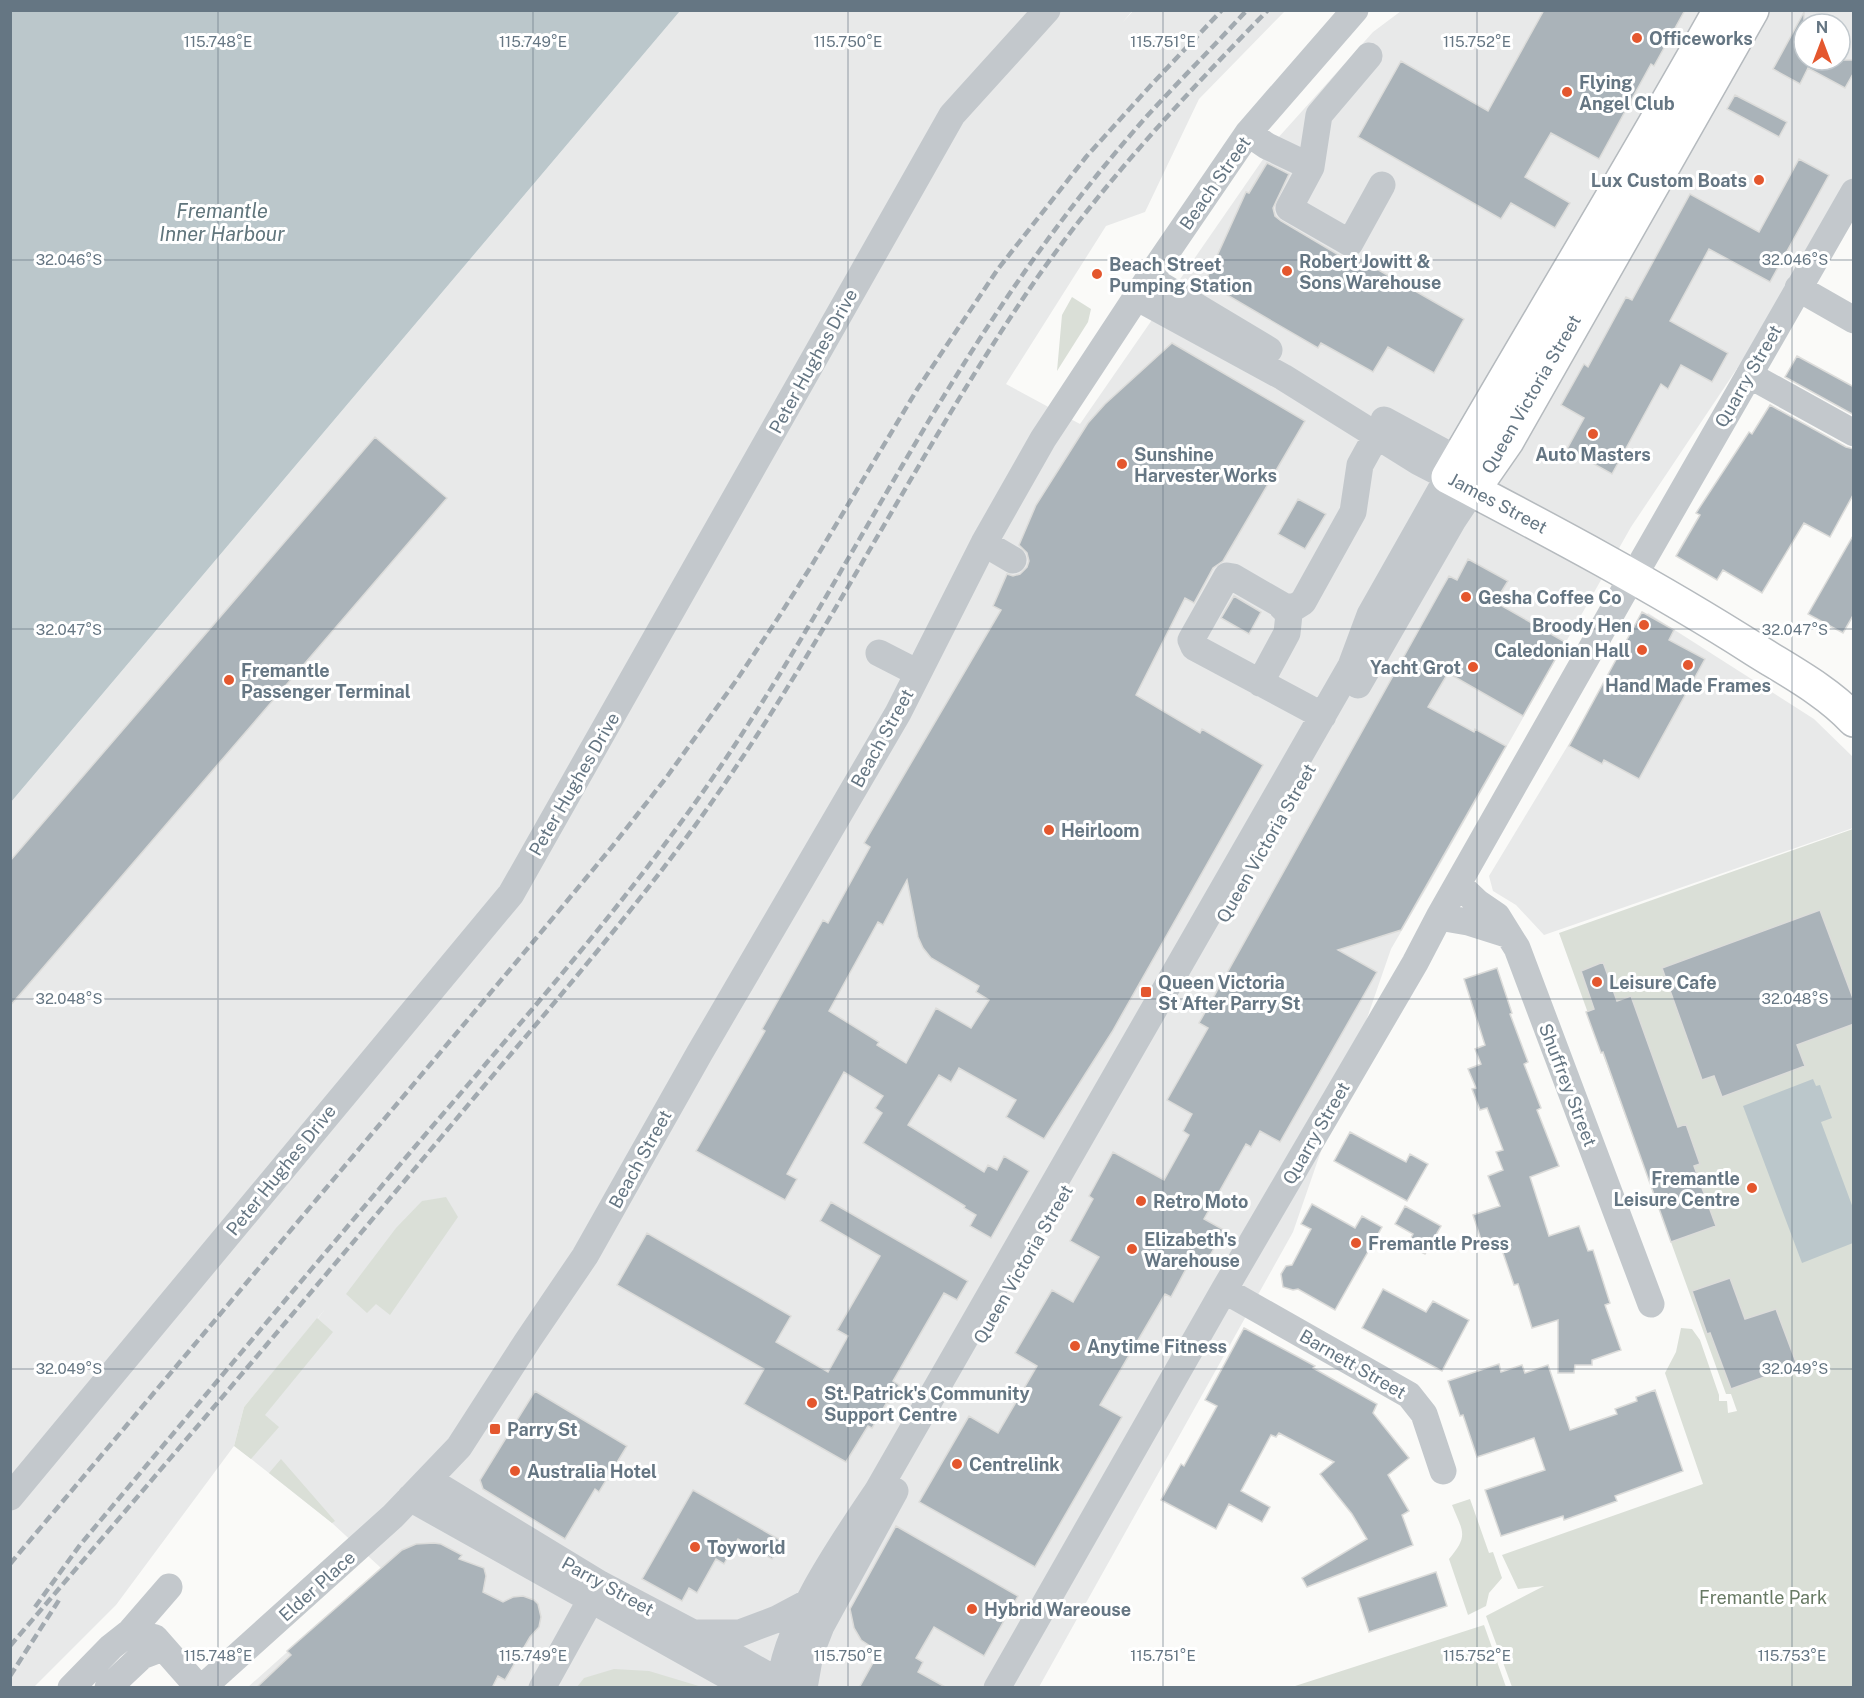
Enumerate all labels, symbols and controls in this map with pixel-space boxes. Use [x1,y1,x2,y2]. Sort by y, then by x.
north arrow [1792,12,1852,72]
text: N [1816,18,1828,37]
place label: Officeworks [1649,28,1753,49]
marker: Officeworks [1630,31,1644,45]
text: 115.748°E [184,33,252,50]
text: 115.749°E [499,33,567,50]
text: 115.750°E [814,33,882,50]
text: 115.751°E [1130,33,1196,50]
text: 115.752°E [1443,33,1511,50]
place label: Flying Angel Club [1579,72,1675,114]
marker: Flying Angel Club [1560,85,1574,99]
street label: Beach Street [1175,132,1255,234]
place label: Lux Custom Boats [1591,170,1747,191]
marker: Lux Custom Boats [1752,173,1766,187]
water label: Fremantle Inner Harbour [159,199,285,246]
text: 32.046°S [36,251,102,268]
place label: Robert Jowitt & Sons Warehouse [1299,251,1441,293]
text: 32.046°S [1762,251,1828,268]
place label: Beach Street Pumping Station [1109,254,1252,296]
marker: Robert Jowitt & Sons Warehouse [1280,264,1294,278]
marker: Beach Street Pumping Station [1090,267,1104,281]
street label: Peter Hughes Drive [765,285,861,437]
street label: Queen Victoria Street [1477,311,1585,477]
street label: Quarry Street [1710,321,1786,431]
marker: Auto Masters [1586,427,1600,441]
place label: Sunshine Harvester Works [1134,444,1277,486]
place label: Auto Masters [1535,444,1651,465]
marker: Sunshine Harvester Works [1115,457,1129,471]
street label: James Street [1445,468,1551,538]
place label: Gesha Coffee Co [1478,587,1622,608]
marker: Gesha Coffee Co [1459,590,1473,604]
place label: Broody Hen [1532,615,1632,636]
marker: Broody Hen [1637,618,1651,632]
text: 32.047°S [36,621,102,638]
text: 32.047°S [1762,621,1828,638]
place label: Caledonian Hall [1494,640,1630,661]
marker: Caledonian Hall [1635,643,1649,657]
place label: Yacht Grot [1370,657,1461,678]
marker: Hand Made Frames [1681,658,1695,672]
place label: Fremantle Passenger Terminal [241,660,411,702]
marker: Yacht Grot [1466,660,1480,674]
marker: Fremantle Passenger Terminal [222,673,236,687]
place label: Hand Made Frames [1605,675,1771,696]
street label: Beach Street [846,685,918,791]
street label: Peter Hughes Drive [524,709,624,859]
street label: Queen Victoria Street [1212,760,1320,926]
place label: Heirloom [1061,820,1139,841]
marker: Heirloom [1042,823,1056,837]
place label: Queen Victoria St After Parry St [1158,972,1301,1014]
place label: Leisure Cafe [1609,972,1717,993]
marker: Leisure Cafe [1590,975,1604,989]
marker: Queen Victoria St After Parry St [1139,985,1153,999]
text: 32.048°S [35,990,103,1007]
text: 32.048°S [1761,990,1829,1007]
street label: Shuffrey Street [1535,1020,1601,1150]
street label: Quarry Street [1278,1078,1354,1188]
street label: Peter Hughes Drive [222,1100,340,1240]
street label: Beach Street [604,1106,676,1212]
place label: Fremantle Leisure Centre [1614,1168,1740,1210]
street label: Queen Victoria Street [969,1181,1077,1347]
marker: Fremantle Leisure Centre [1745,1181,1759,1195]
place label: Retro Moto [1153,1191,1248,1212]
marker: Retro Moto [1134,1194,1148,1208]
place label: Elizabeth's Warehouse [1144,1229,1240,1271]
place label: Fremantle Press [1368,1233,1509,1254]
marker: Fremantle Press [1349,1236,1363,1250]
marker: Elizabeth's Warehouse [1125,1242,1139,1256]
street label: Barnett Street [1296,1325,1410,1403]
place label: Anytime Fitness [1087,1336,1227,1357]
marker: Anytime Fitness [1068,1339,1082,1353]
text: 32.049°S [36,1360,102,1377]
text: 32.049°S [1762,1360,1828,1377]
place label: St. Patrick's Community Support Centre [824,1383,1030,1425]
marker: St. Patrick's Community Support Centre [805,1396,819,1410]
place label: Parry St [507,1419,578,1440]
marker: Parry St [488,1422,502,1436]
place label: Centrelink [969,1454,1060,1475]
marker: Centrelink [950,1457,964,1471]
place label: Australia Hotel [527,1461,657,1482]
marker: Australia Hotel [508,1464,522,1478]
place label: Toyworld [707,1537,785,1558]
marker: Toyworld [688,1540,702,1554]
street label: Elder Place [275,1546,359,1626]
street label: Parry Street [558,1552,658,1620]
park label: Fremantle Park [1699,1587,1827,1608]
place label: Hybrid Wareouse [984,1599,1131,1620]
marker: Hybrid Wareouse [965,1602,979,1616]
text: 115.748°E [184,1647,252,1664]
text: 115.749°E [499,1647,567,1664]
text: 115.750°E [814,1647,882,1664]
text: 115.751°E [1130,1647,1196,1664]
text: 115.752°E [1443,1647,1511,1664]
text: 115.753°E [1758,1647,1826,1664]

